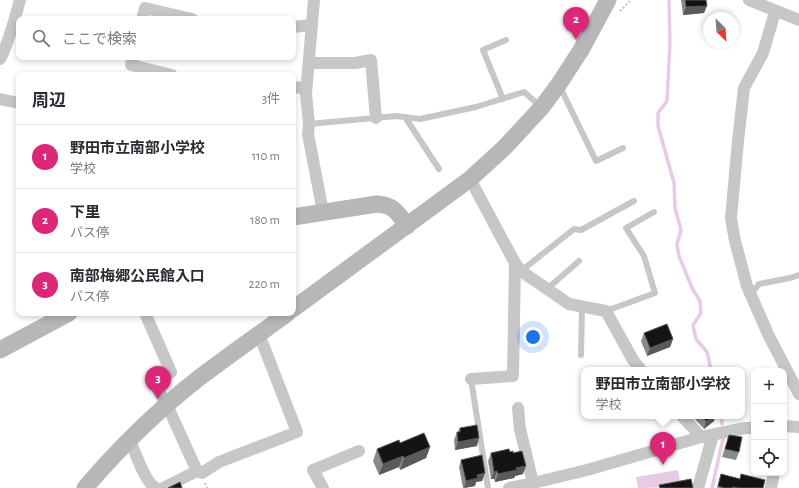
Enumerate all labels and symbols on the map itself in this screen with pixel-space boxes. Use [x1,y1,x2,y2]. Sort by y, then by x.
pin: 2 [563,7,589,40]
north arrow [703,12,739,48]
your location [523,327,543,347]
pin: 3 [145,366,171,399]
pin: 1 [650,432,676,465]

